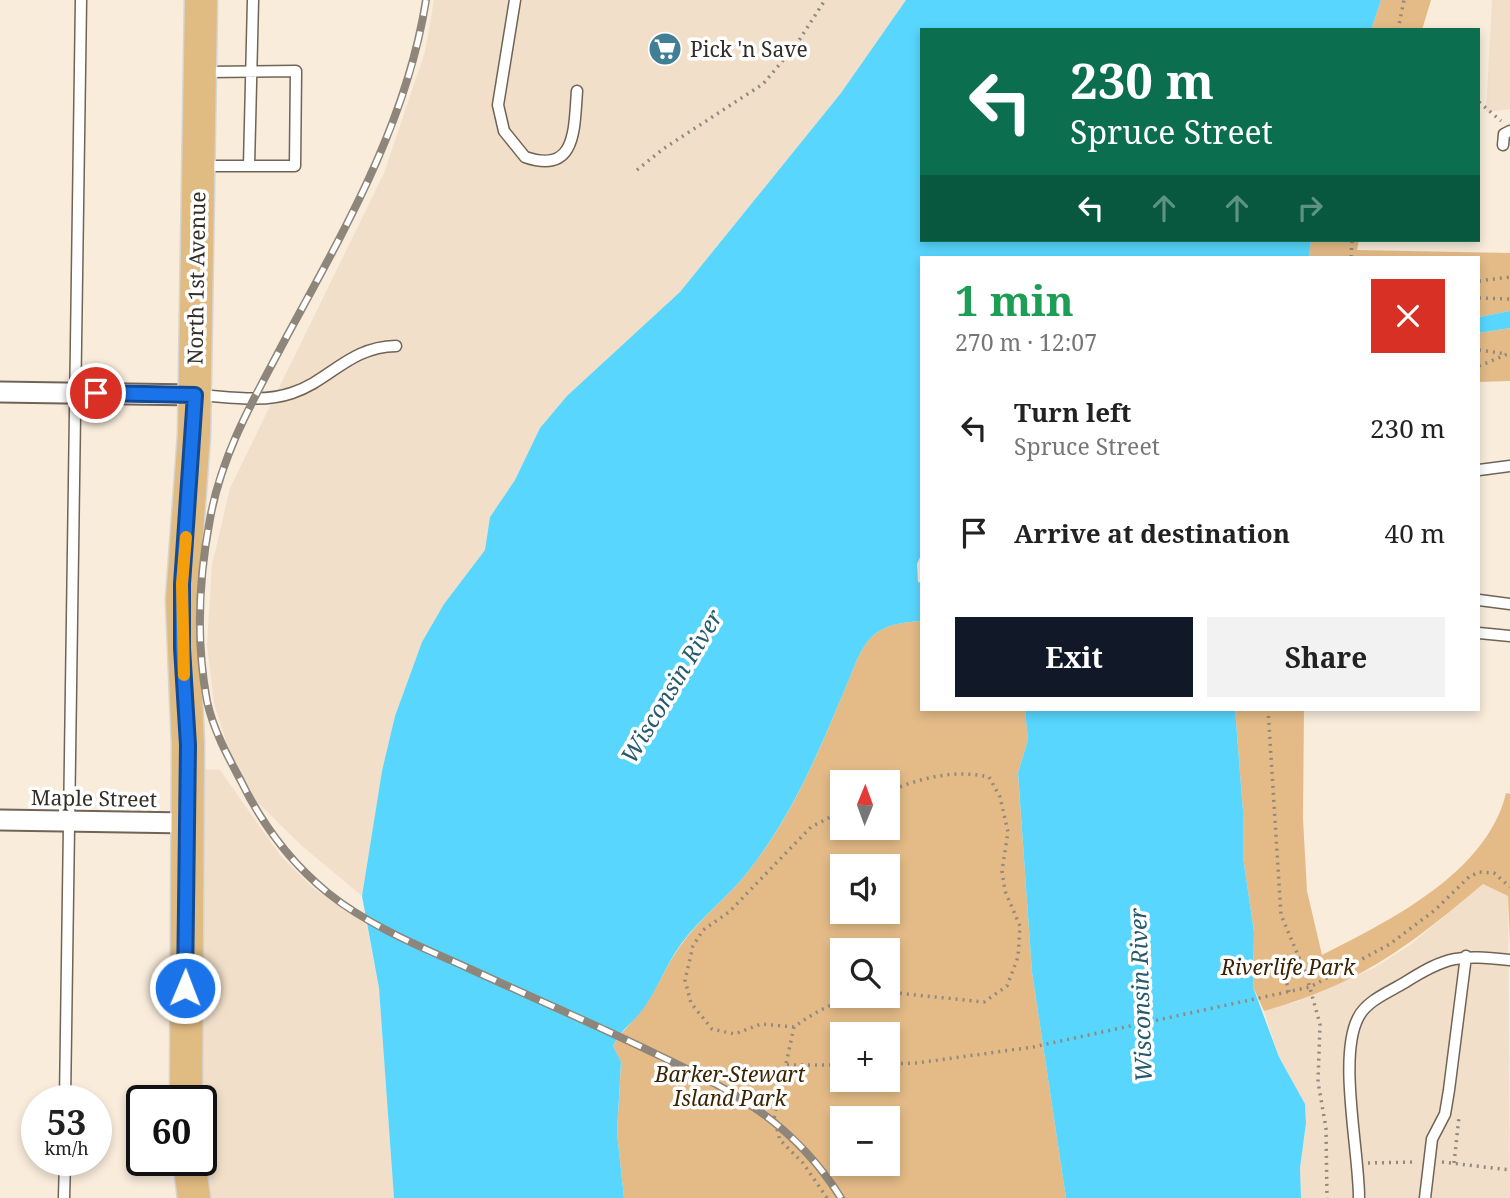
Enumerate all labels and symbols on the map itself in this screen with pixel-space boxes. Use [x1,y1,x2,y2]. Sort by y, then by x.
supermarket icon: Pick 'n Save [646,30,684,68]
place label: Pick 'n Save [690,35,808,63]
street label: North 1st Avenue [180,191,212,365]
pin [66,363,126,423]
water label: Wisconsin River [612,603,730,769]
north arrow [830,770,900,840]
street label: Maple Street [31,783,157,813]
water label: Wisconsin River [1121,907,1159,1083]
position arrow [148,951,222,1025]
park label: Riverlife Park [1220,953,1356,981]
park label: Barker-Stewart Island Park [654,1060,805,1112]
speed limit sign: 60 [126,1085,217,1176]

